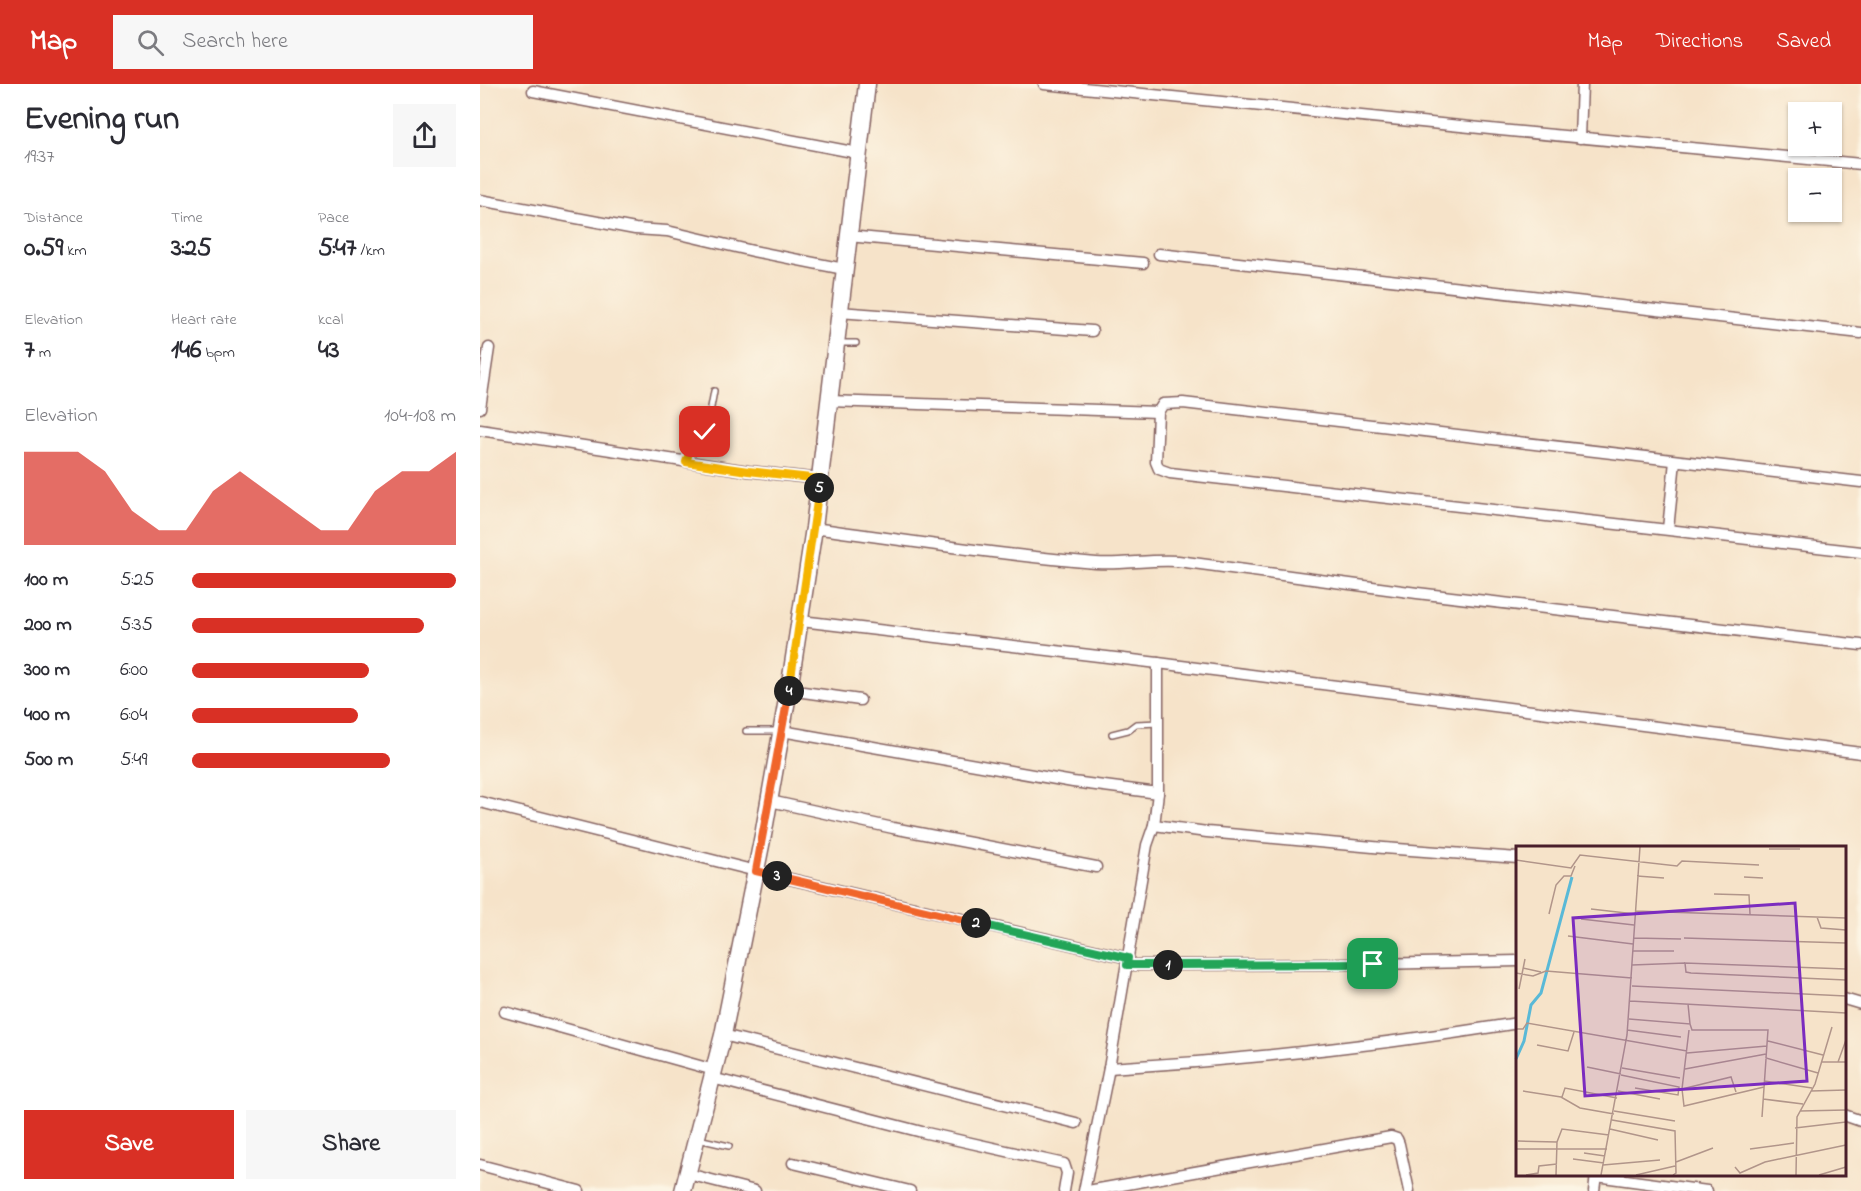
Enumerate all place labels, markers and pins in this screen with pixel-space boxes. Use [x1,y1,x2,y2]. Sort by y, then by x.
pin [679,406,730,457]
pin: 5 [804,473,834,503]
pin: 4 [774,676,804,706]
pin: 3 [762,861,792,891]
pin: 2 [961,908,991,938]
pin [1347,938,1398,989]
pin: 1 [1153,950,1183,980]

